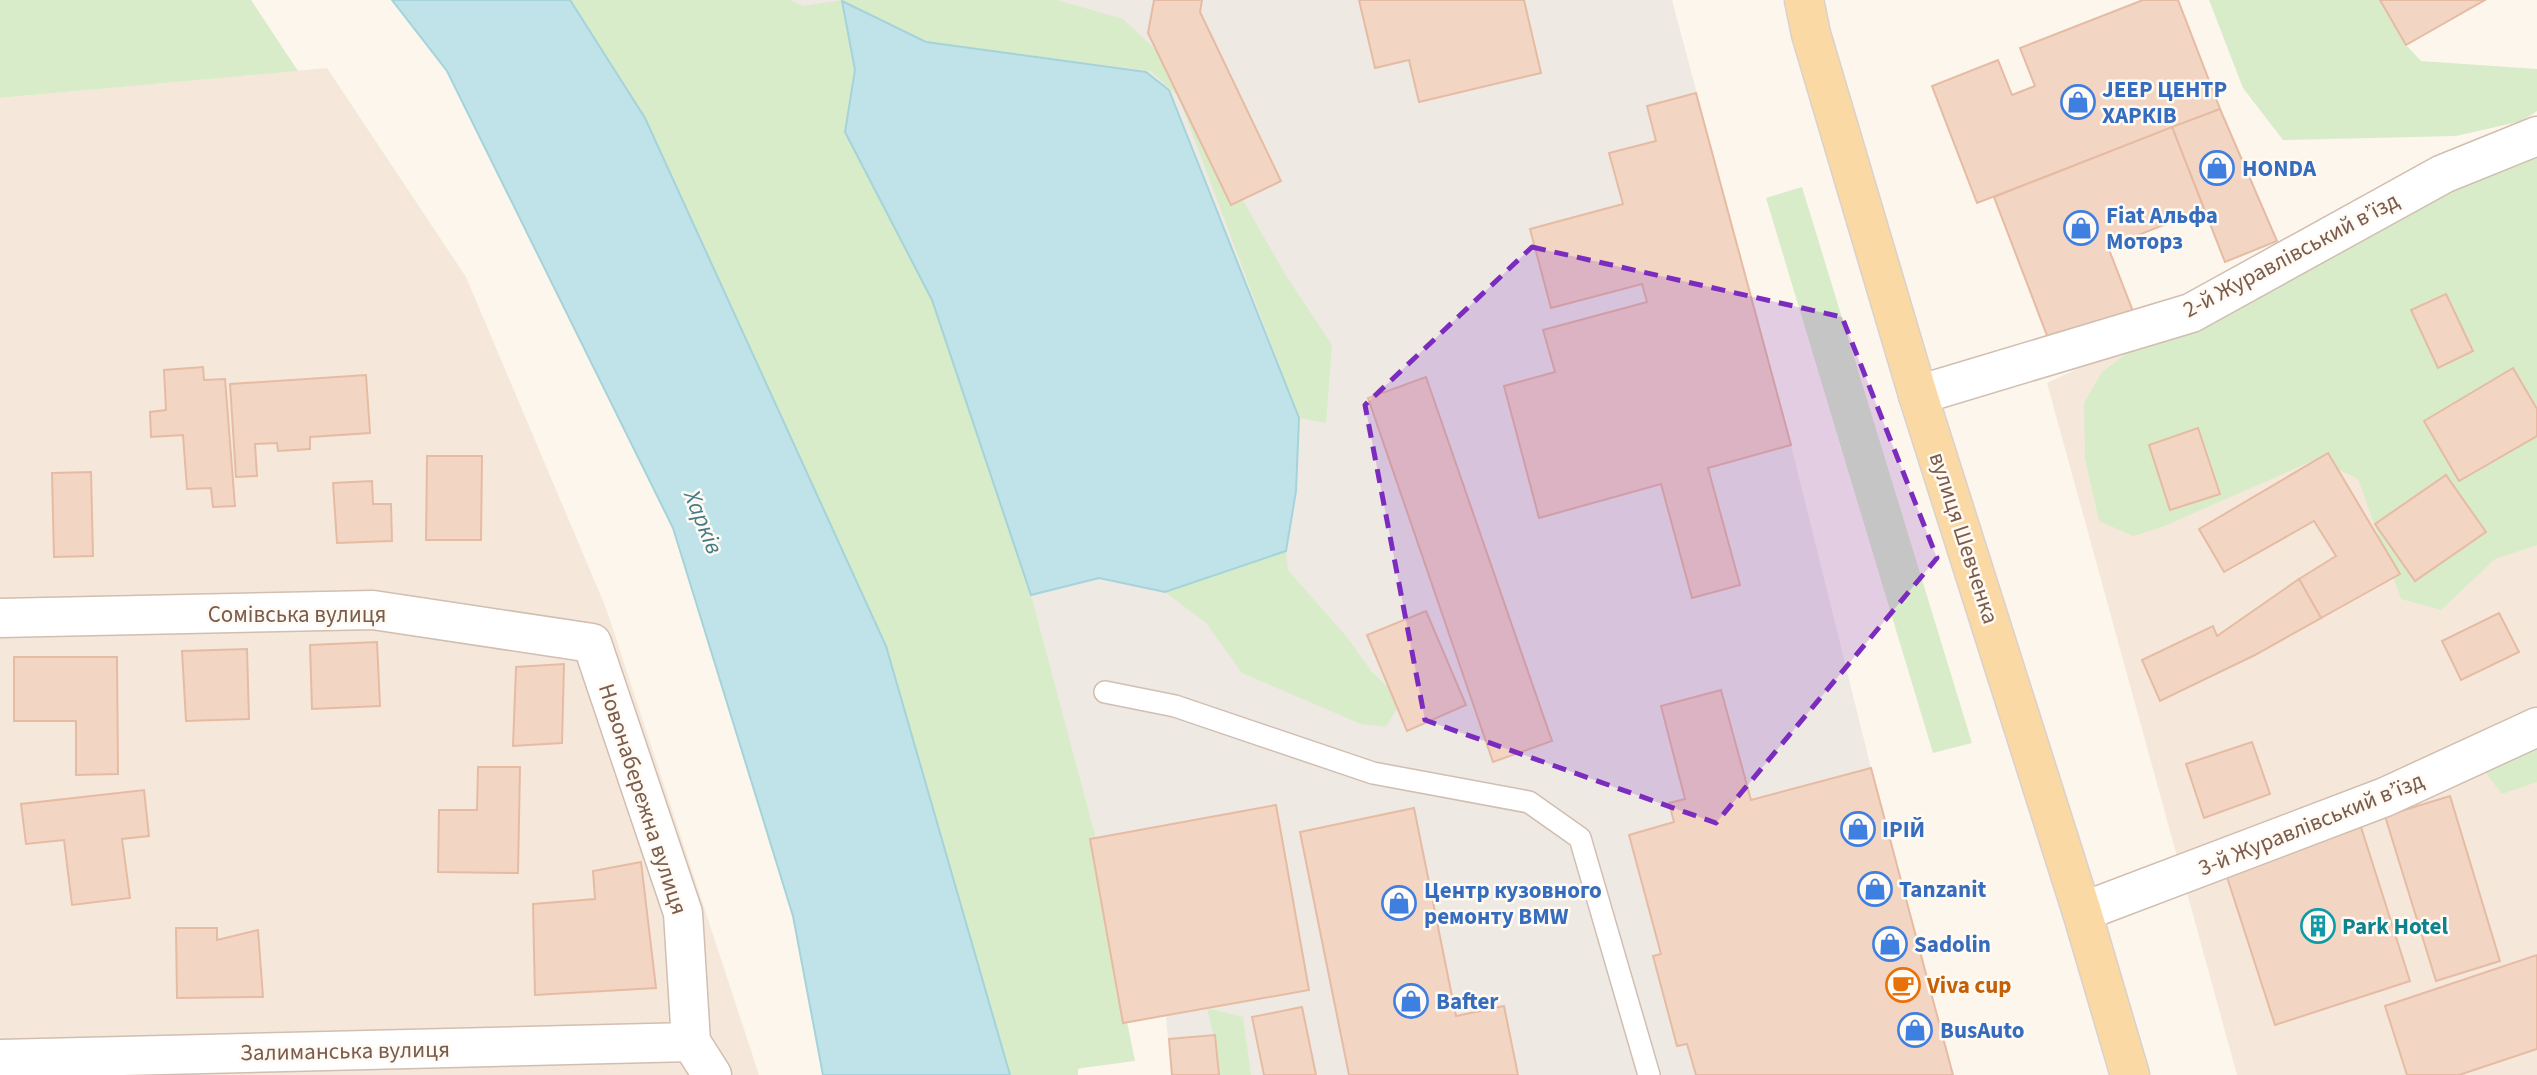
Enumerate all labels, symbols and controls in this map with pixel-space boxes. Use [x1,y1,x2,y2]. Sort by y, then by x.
place label: JEEP ЦЕНТР ХАРКІВ [2102,73,2227,132]
shop icon: JEEP ЦЕНТР ХАРКІВ [2059,83,2097,121]
shop icon: HONDA [2198,149,2236,187]
place label: HONDA [2242,152,2317,185]
street label: 2-й Журавлівський в’їзд [2177,184,2405,326]
place label: Fiat Альфа Моторз [2106,199,2218,258]
shop icon: Fiat Альфа Моторз [2062,209,2100,247]
street label: вулиця Шевченка [1921,448,2007,628]
water label: Харків [674,484,732,559]
street label: Сомівська вулиця [208,598,386,631]
street label: Новонабережна вулиця [590,679,696,919]
street label: 3-й Журавлівський в’їзд [2193,764,2429,884]
shop icon: ІРІЙ [1839,810,1877,848]
place label: ІРІЙ [1882,813,1925,846]
shop icon: Tanzanit [1856,870,1894,908]
place label: Tanzanit [1899,873,1986,906]
place label: Центр кузовного ремонту BMW [1424,874,1602,933]
shop icon: Центр кузовного ремонту BMW [1380,884,1418,922]
building icon: Park Hotel [2299,907,2337,945]
place label: Park Hotel [2342,910,2448,943]
shop icon: Sadolin [1871,925,1909,963]
place label: Sadolin [1914,928,1991,961]
cafe icon: Viva cup [1884,966,1922,1004]
place label: Viva cup [1926,969,2011,1002]
shop icon: Bafter [1392,982,1430,1020]
place label: Bafter [1436,985,1499,1018]
shop icon: BusAuto [1896,1011,1934,1049]
place label: BusAuto [1940,1014,2025,1047]
street label: Залиманська вулиця [240,1033,450,1069]

